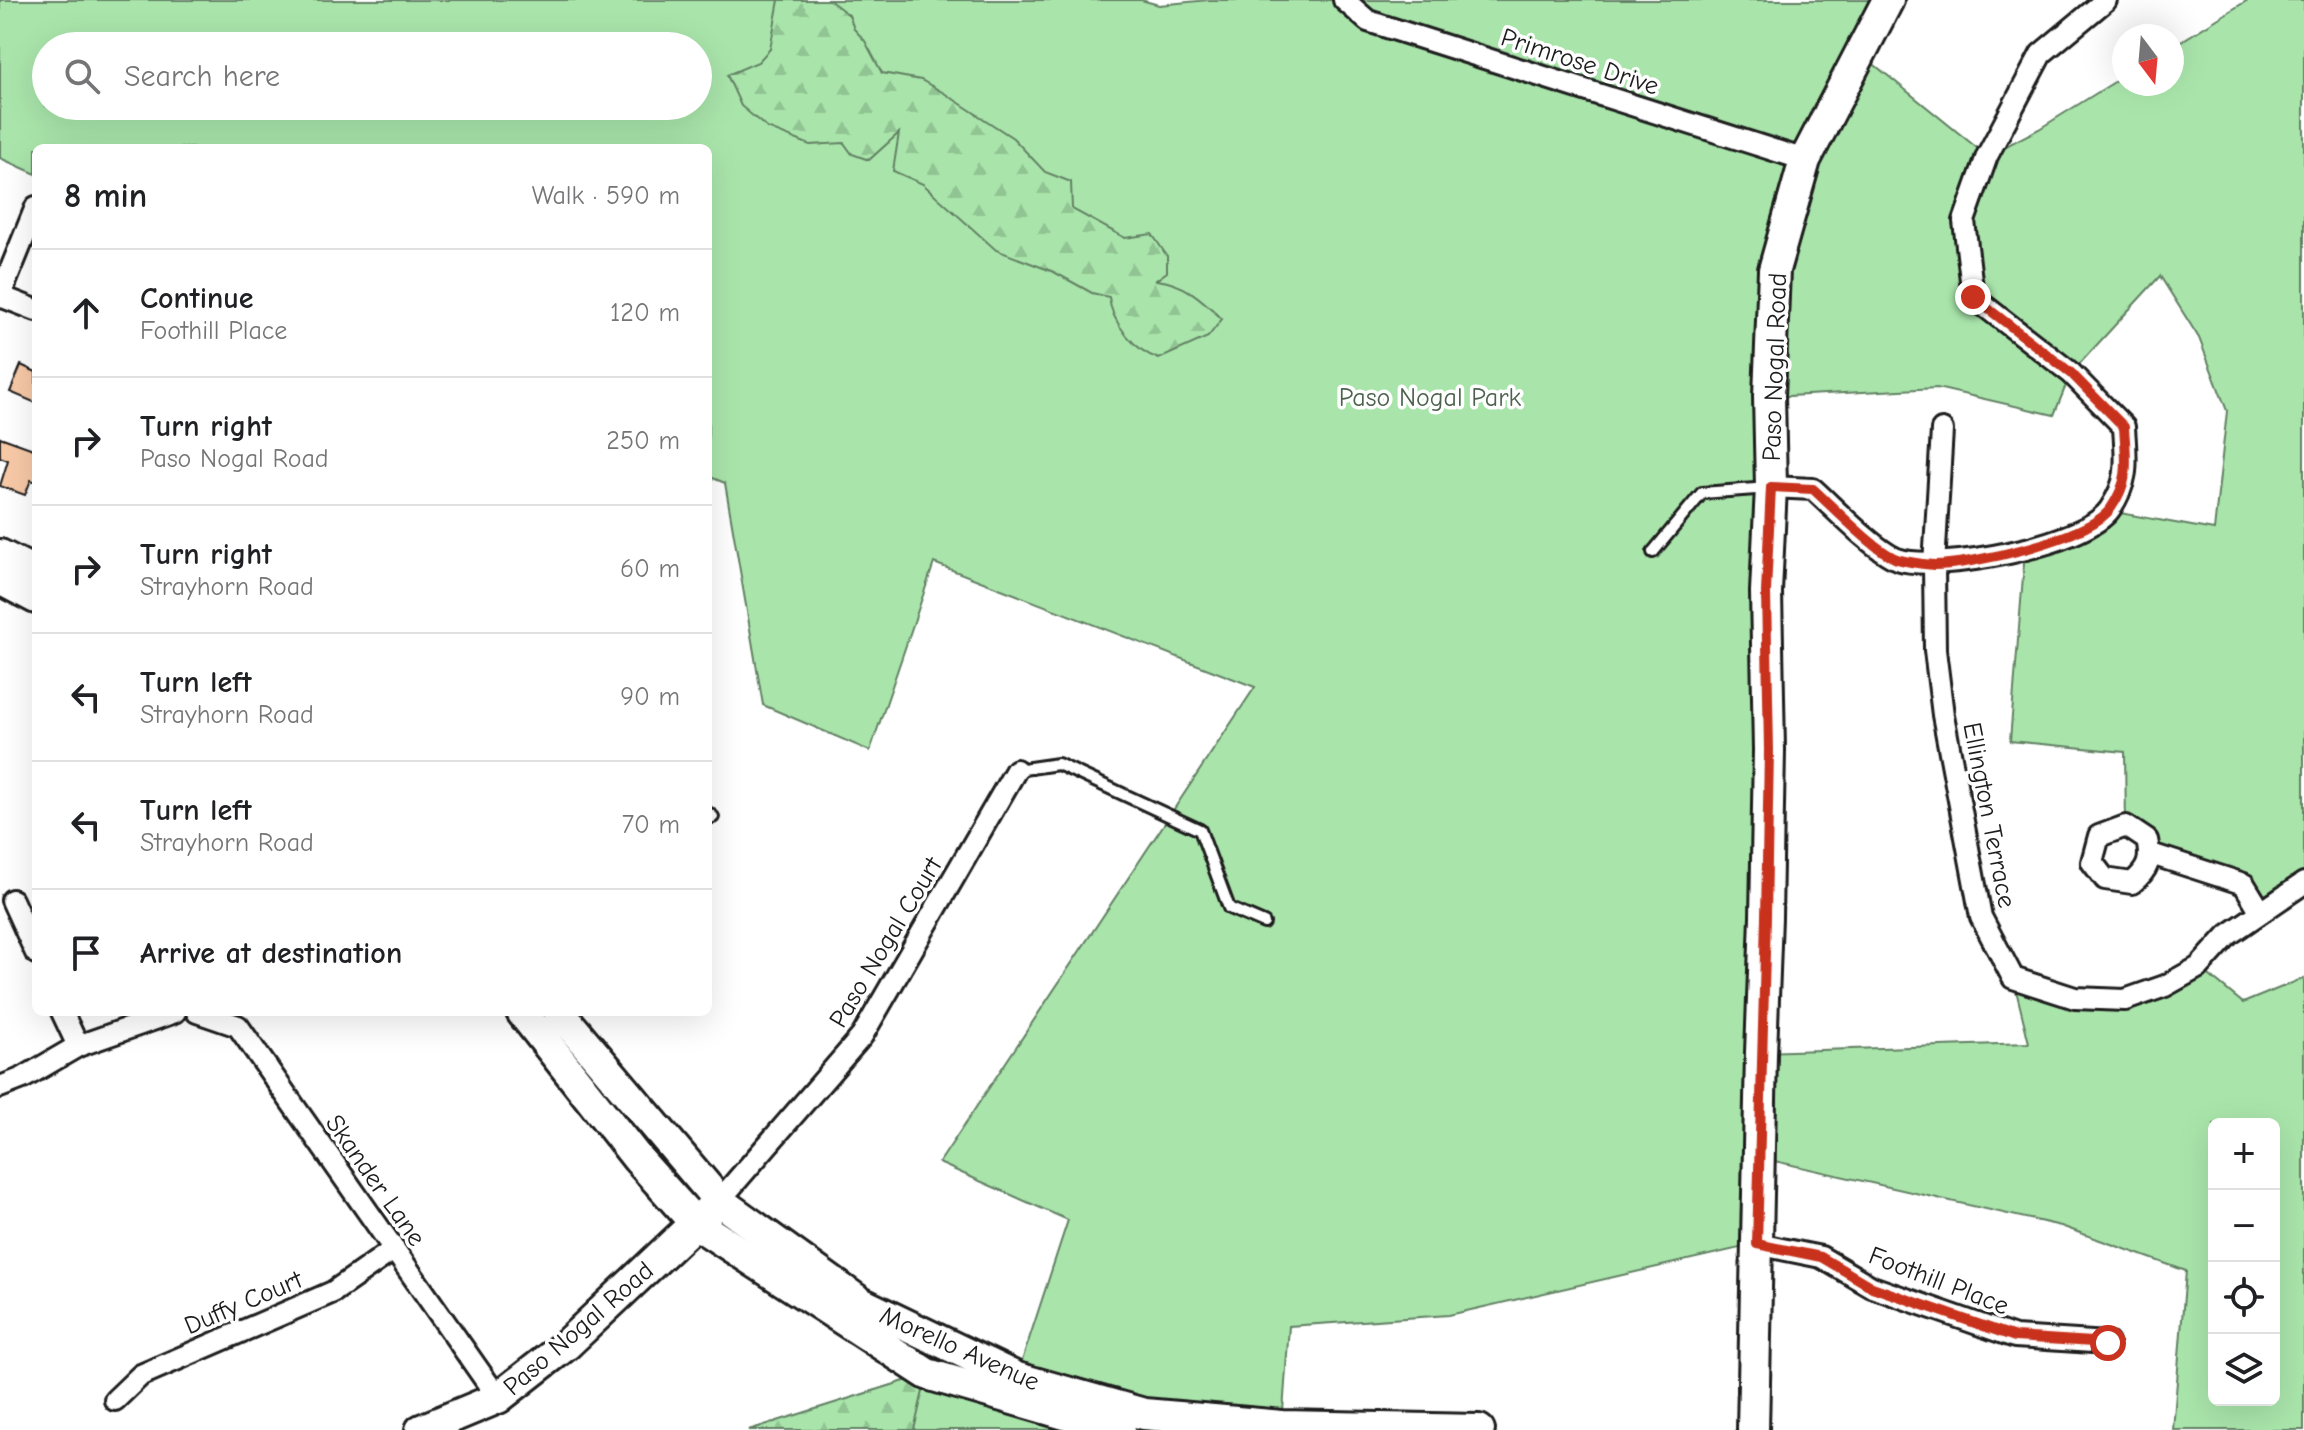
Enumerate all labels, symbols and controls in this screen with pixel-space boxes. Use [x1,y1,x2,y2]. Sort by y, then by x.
street label: Primrose Drive [1497,22,1662,102]
north arrow [2112,24,2184,96]
search box [32,32,712,120]
icon: search [60,54,104,98]
text: Search here [124,59,280,94]
text: 8 min [64,176,147,216]
text: Walk · 590 m [532,181,680,211]
street label: Paso Nogal Road [1757,272,1793,462]
route end [1955,279,1991,315]
text: Continue [140,281,254,316]
icon: ahead [64,291,108,335]
text: 120 m [610,298,680,328]
text: Foothill Place [140,316,287,346]
park label: Paso Nogal Park [1339,383,1522,413]
text: Turn right [140,409,272,444]
icon: right [64,419,108,463]
text: 250 m [606,426,680,456]
text: Paso Nogal Road [140,444,329,474]
text: Turn right [140,537,272,572]
icon: right [64,547,108,591]
text: 60 m [620,554,680,584]
text: Strayhorn Road [140,572,314,602]
text: Turn left [140,665,252,700]
icon: left [64,675,108,719]
text: 90 m [620,682,680,712]
text: Strayhorn Road [140,700,314,730]
street label: Ellington Terrace [1956,720,2022,910]
text: Turn left [140,793,252,828]
icon: left [64,803,108,847]
text: 70 m [622,810,680,840]
text: Strayhorn Road [140,828,314,858]
street label: Paso Nogal Court [823,851,949,1033]
icon: arrive [64,931,108,975]
text: Arrive at destination [140,936,402,971]
street label: Skander Lane [319,1109,431,1252]
map controls [2208,1118,2280,1406]
button: + [2208,1118,2280,1190]
button: − [2208,1190,2280,1262]
street label: Foothill Place [1864,1241,2013,1321]
street label: Paso Nogal Road [498,1256,660,1402]
button: locate [2208,1262,2280,1334]
street label: Duffy Court [180,1264,308,1341]
street label: Morello Avenue [875,1300,1044,1397]
route start [2090,1325,2126,1361]
button: layers [2208,1334,2280,1406]

